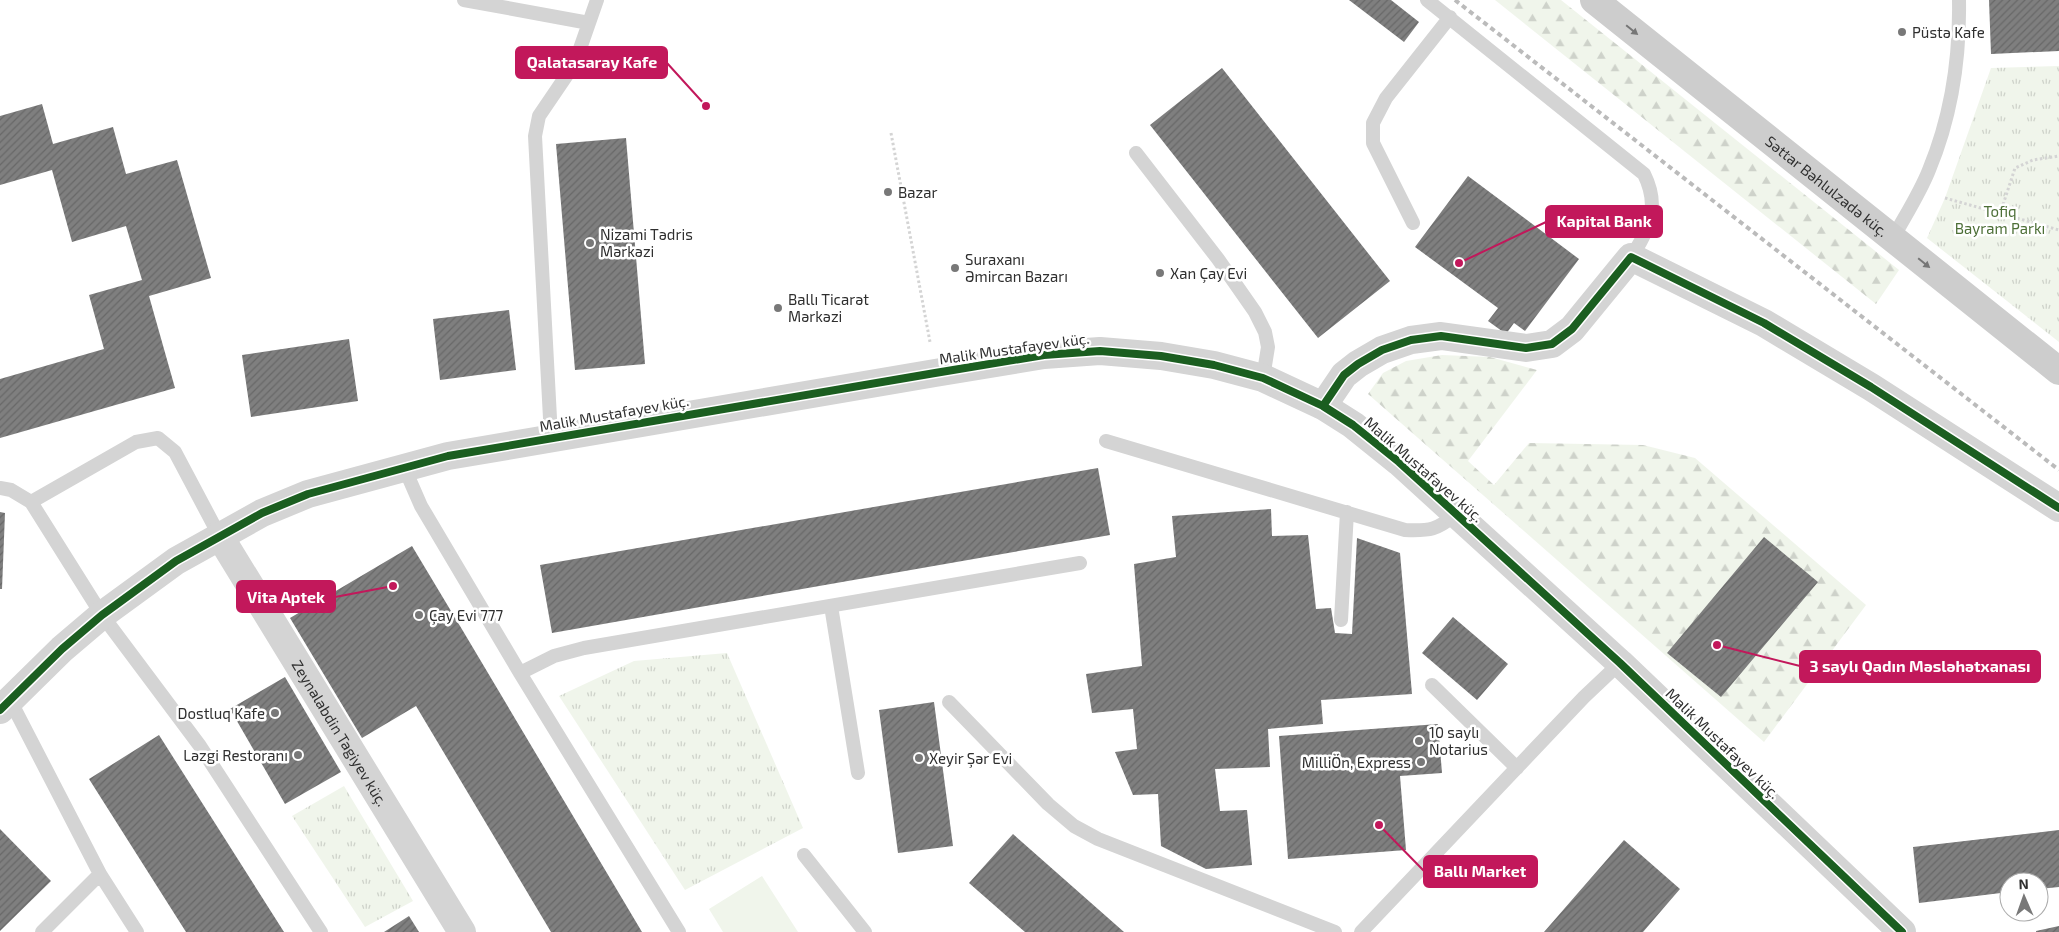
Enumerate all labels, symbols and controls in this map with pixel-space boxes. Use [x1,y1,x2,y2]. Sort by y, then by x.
place label: Püstə Kafe [1912,23,1985,41]
one-way arrow [1626,25,1639,36]
marker: Püstə Kafe [1896,26,1908,38]
callout: Qalatasaray Kafe [516,47,667,78]
text: Qalatasaray Kafe [527,52,657,72]
street label: Səttar Bəhlulzadə küç. [1762,131,1892,240]
place label: Bazar [898,183,937,201]
marker: Bazar [882,186,894,198]
park label: Tofiq Bayram Parkı [1955,202,2045,237]
callout: Kapital Bank [1546,206,1662,237]
text: Kapital Bank [1556,211,1652,230]
place label: Nizami Tədris Mərkəzi [600,225,693,260]
marker: Nizami Tədris Mərkəzi [584,237,596,249]
place label: Suraxanı Əmircan Bazarı [965,250,1068,285]
one-way arrow [1917,257,1930,268]
marker: Suraxanı Əmircan Bazarı [949,262,961,274]
place label: Xan Çay Evi [1170,264,1247,283]
marker: Xan Çay Evi [1154,267,1166,279]
place label: Ballı Ticarət Mərkəzi [788,290,869,325]
marker: Ballı Ticarət Mərkəzi [772,302,784,314]
street label: Malik Mustafayev küç. [938,329,1090,368]
street label: Malik Mustafayev küç. [538,391,690,436]
street label: Malik Mustafayev küç. [1360,413,1487,526]
callout: Vita Aptek [237,581,335,612]
text: Vita Aptek [247,587,325,606]
place label: Çay Evi 777 [429,606,504,625]
marker: Çay Evi 777 [413,609,425,621]
callout: 3 saylı Qadın Məsləhətxanası [1800,651,2040,682]
street label: Zeynalabdin Tagiyev küç. [289,656,392,809]
text: 3 saylı Qadın Məsləhətxanası [1810,656,2030,676]
street label: Malik Mustafayev küç. [1662,684,1784,803]
place label: Dostluq Kafe [178,704,265,722]
marker: Dostluq Kafe [269,707,281,719]
place label: 10 saylı Notarius [1429,723,1488,758]
marker: 10 saylı Notarius [1413,735,1425,747]
place label: Ləzgi Restoranı [183,746,288,764]
marker: Ləzgi Restoranı [292,749,304,761]
place label: Xeyir Şər Evi [929,749,1012,768]
marker: Xeyir Şər Evi [913,752,925,764]
place label: MilliÖn, Express [1302,753,1411,771]
marker: MilliÖn, Express [1415,756,1427,768]
callout: Ballı Market [1424,856,1537,887]
text: Ballı Market [1434,861,1527,880]
north arrow [1999,872,2049,922]
text: N [2018,875,2029,892]

